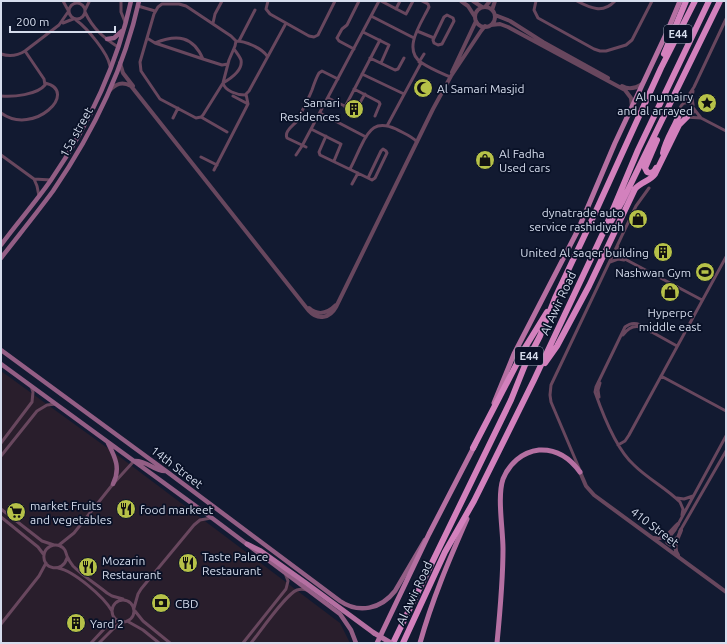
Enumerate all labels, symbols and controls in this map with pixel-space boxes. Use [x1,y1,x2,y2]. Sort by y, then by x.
scale bar [10,8,115,34]
text: 200 m [16,15,49,28]
road number: E44 [664,25,692,43]
mosque icon: Al Samari Masjid [412,77,434,99]
place label: Al Samari Masjid [437,82,525,95]
place label: Al numairy and al arrayed [617,90,693,117]
place icon: Al numairy and al arrayed [696,92,718,114]
place label: Samari Residences [280,96,340,123]
building icon: Samari Residences [343,98,365,120]
street label: 15a street [57,105,95,159]
place label: Al Fadha Used cars [499,147,550,174]
shop icon: Al Fadha Used cars [474,149,496,171]
place label: dynatrade auto service rashidiyah [529,206,624,233]
shop icon: dynatrade auto service rashidiyah [627,208,649,230]
building icon: United Al saqer building [652,241,674,263]
place label: United Al saqer building [520,246,649,259]
sports icon: Nashwan Gym [694,261,716,283]
place label: Nashwan Gym [615,266,691,279]
street label: Al Awir Road [538,269,578,337]
shop icon: Hyperpc middle east [659,281,681,303]
place label: Hyperpc middle east [639,306,702,333]
road number: E44 [515,347,543,365]
street label: 14th Street [149,443,206,491]
restaurant icon: food markeet [115,498,137,520]
place label: market Fruits and vegetables [30,499,112,526]
supermarket icon: market Fruits and vegetables [5,501,27,523]
place label: food markeet [140,503,214,516]
street label: 410 Street [629,505,682,549]
place label: Taste Palace Restaurant [202,550,268,577]
restaurant icon: Taste Palace Restaurant [177,552,199,574]
place label: Mozarin Restaurant [102,554,162,581]
restaurant icon: Mozarin Restaurant [77,556,99,578]
street label: Al Awir Road [394,559,434,627]
bank icon: CBD [150,592,172,614]
place label: CBD [175,597,198,610]
building icon: Yard 2 [65,612,87,634]
place label: Yard 2 [90,617,124,630]

